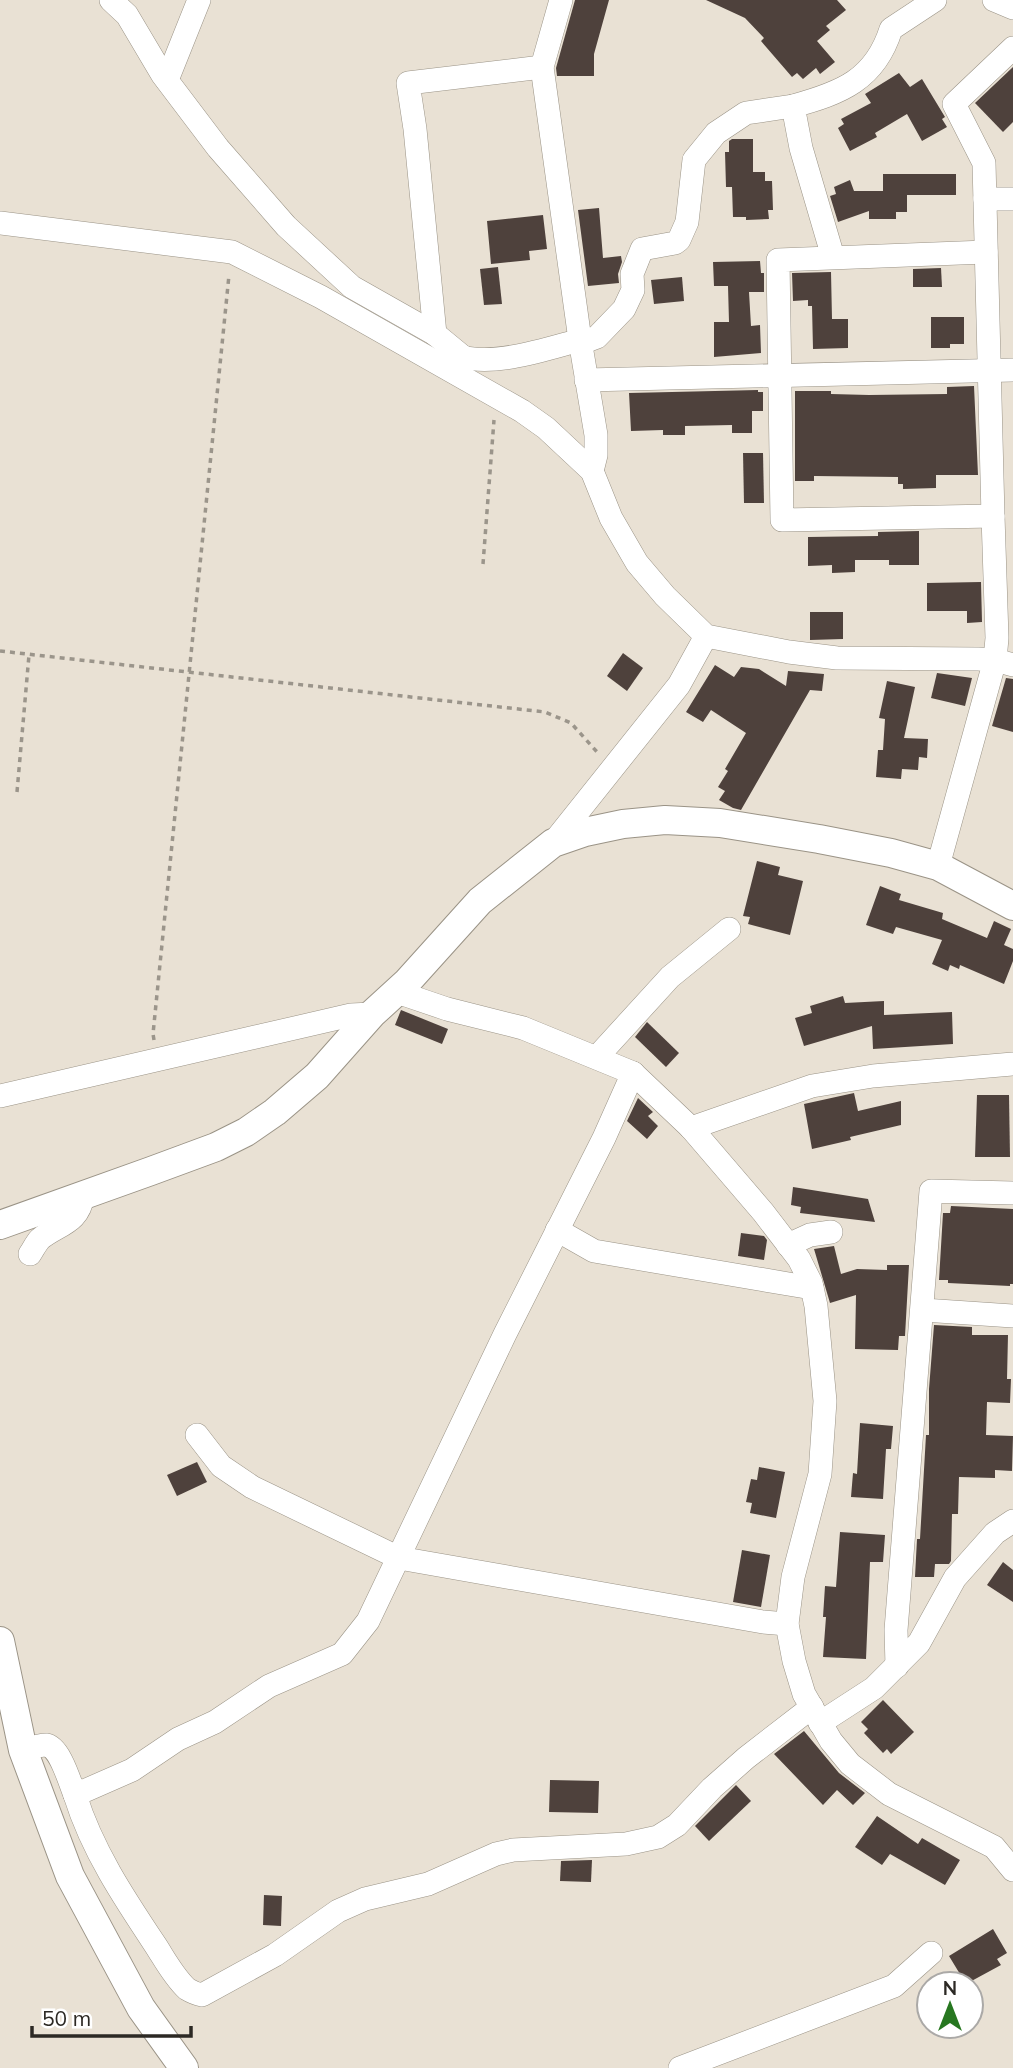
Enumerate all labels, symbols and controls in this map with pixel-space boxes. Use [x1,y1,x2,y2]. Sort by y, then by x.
north arrow [915,1970,985,2040]
text: N [943,1976,957,2000]
scale bar [32,1994,191,2038]
text: 50 m [42,2005,91,2031]

